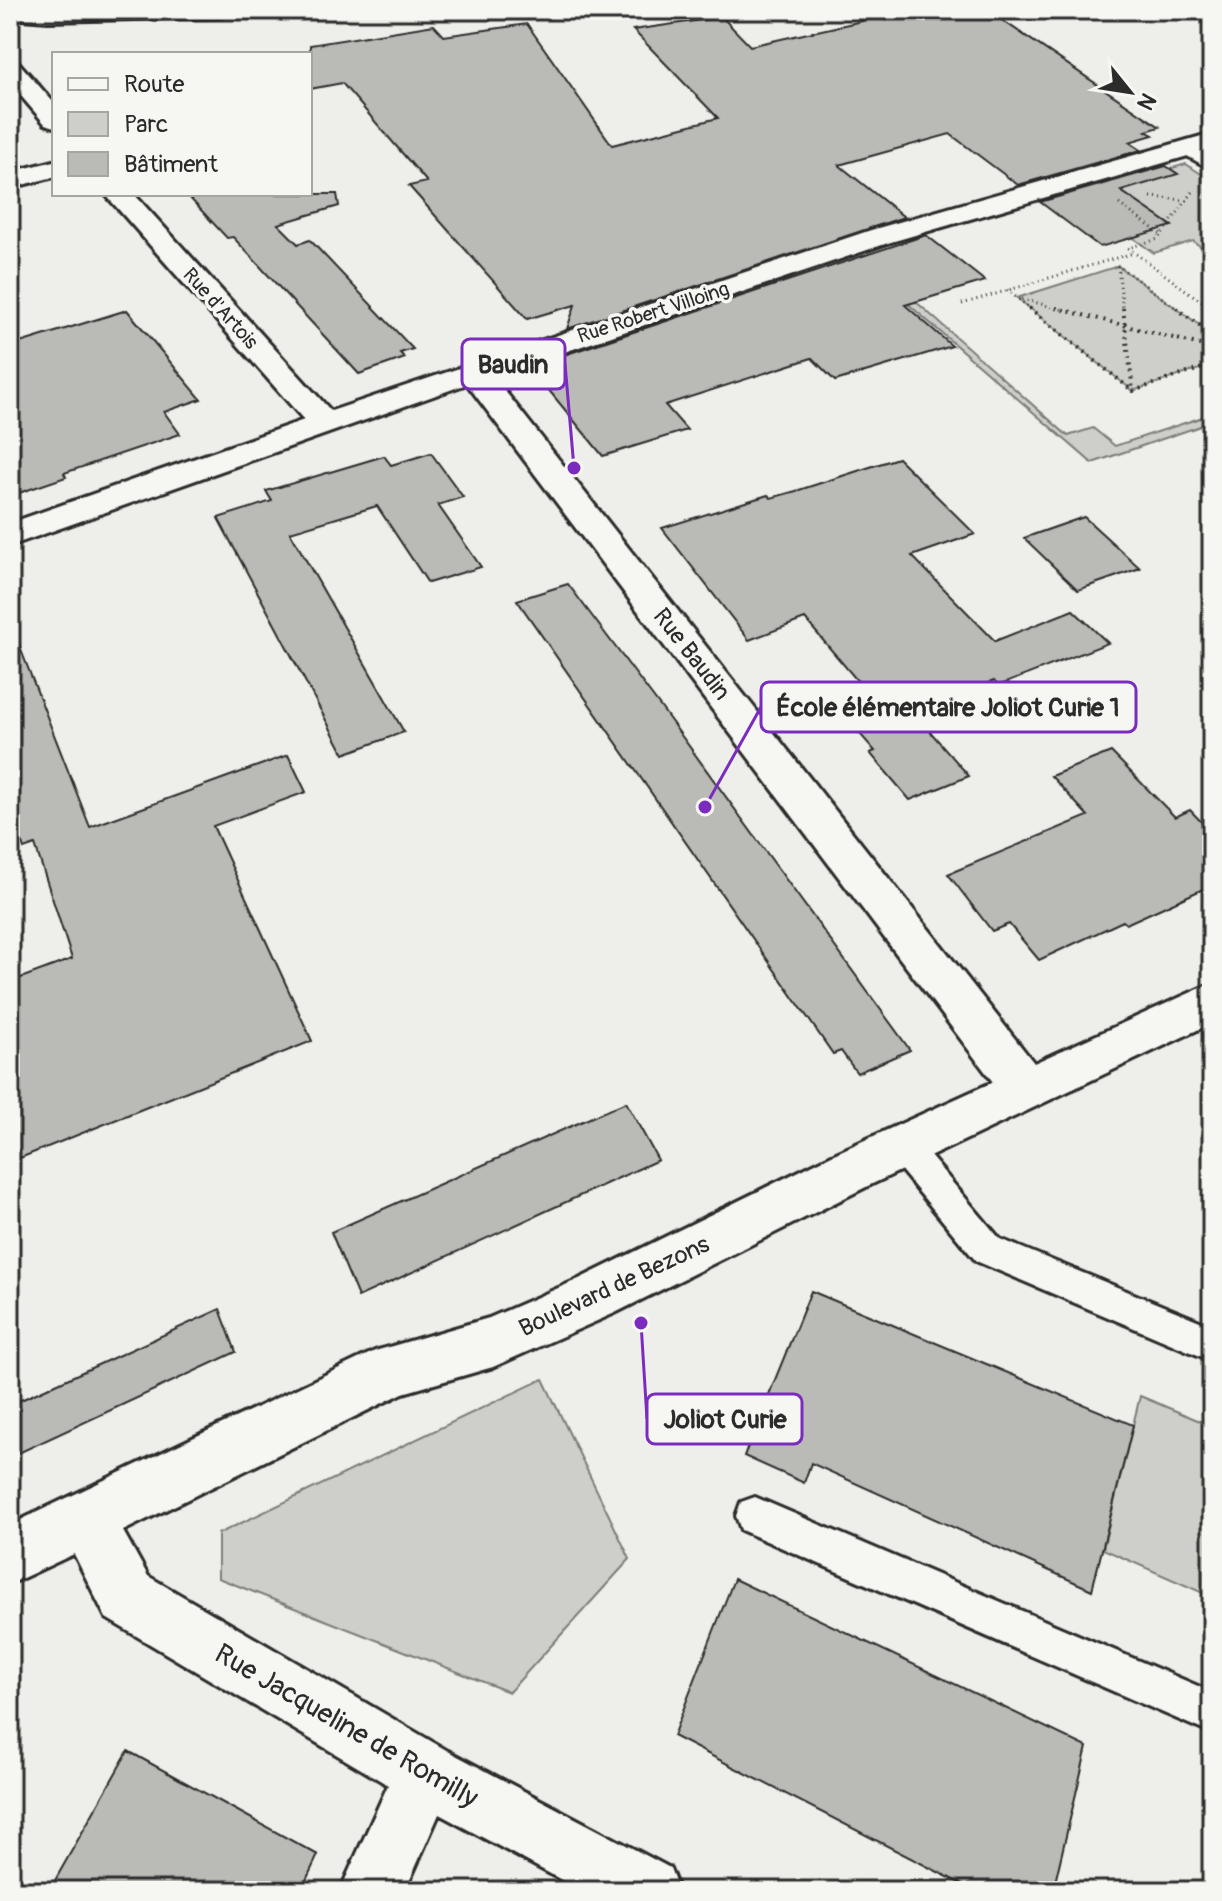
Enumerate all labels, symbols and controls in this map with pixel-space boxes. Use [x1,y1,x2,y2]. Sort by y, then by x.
legend [52,52,312,196]
north arrow [1090,52,1170,132]
text: Route [124,70,185,99]
text: N [1131,88,1162,115]
text: Parc [124,110,168,139]
text: Bâtiment [124,150,218,179]
street label: Rue d'Artois [178,262,264,354]
street label: Rue Robert Villoing [574,276,732,349]
callout: Baudin [462,339,565,389]
text: Baudin [477,349,549,381]
street label: Rue Baudin [647,603,737,706]
callout: École élémentaire Joliot Curie 1 [761,682,1136,732]
text: École élémentaire Joliot Curie 1 [776,692,1120,724]
street label: Boulevard de Bezons [514,1230,714,1343]
callout: Joliot Curie [647,1394,802,1444]
text: Joliot Curie [663,1404,788,1436]
street label: Rue Jacqueline de Romilly [208,1637,484,1816]

